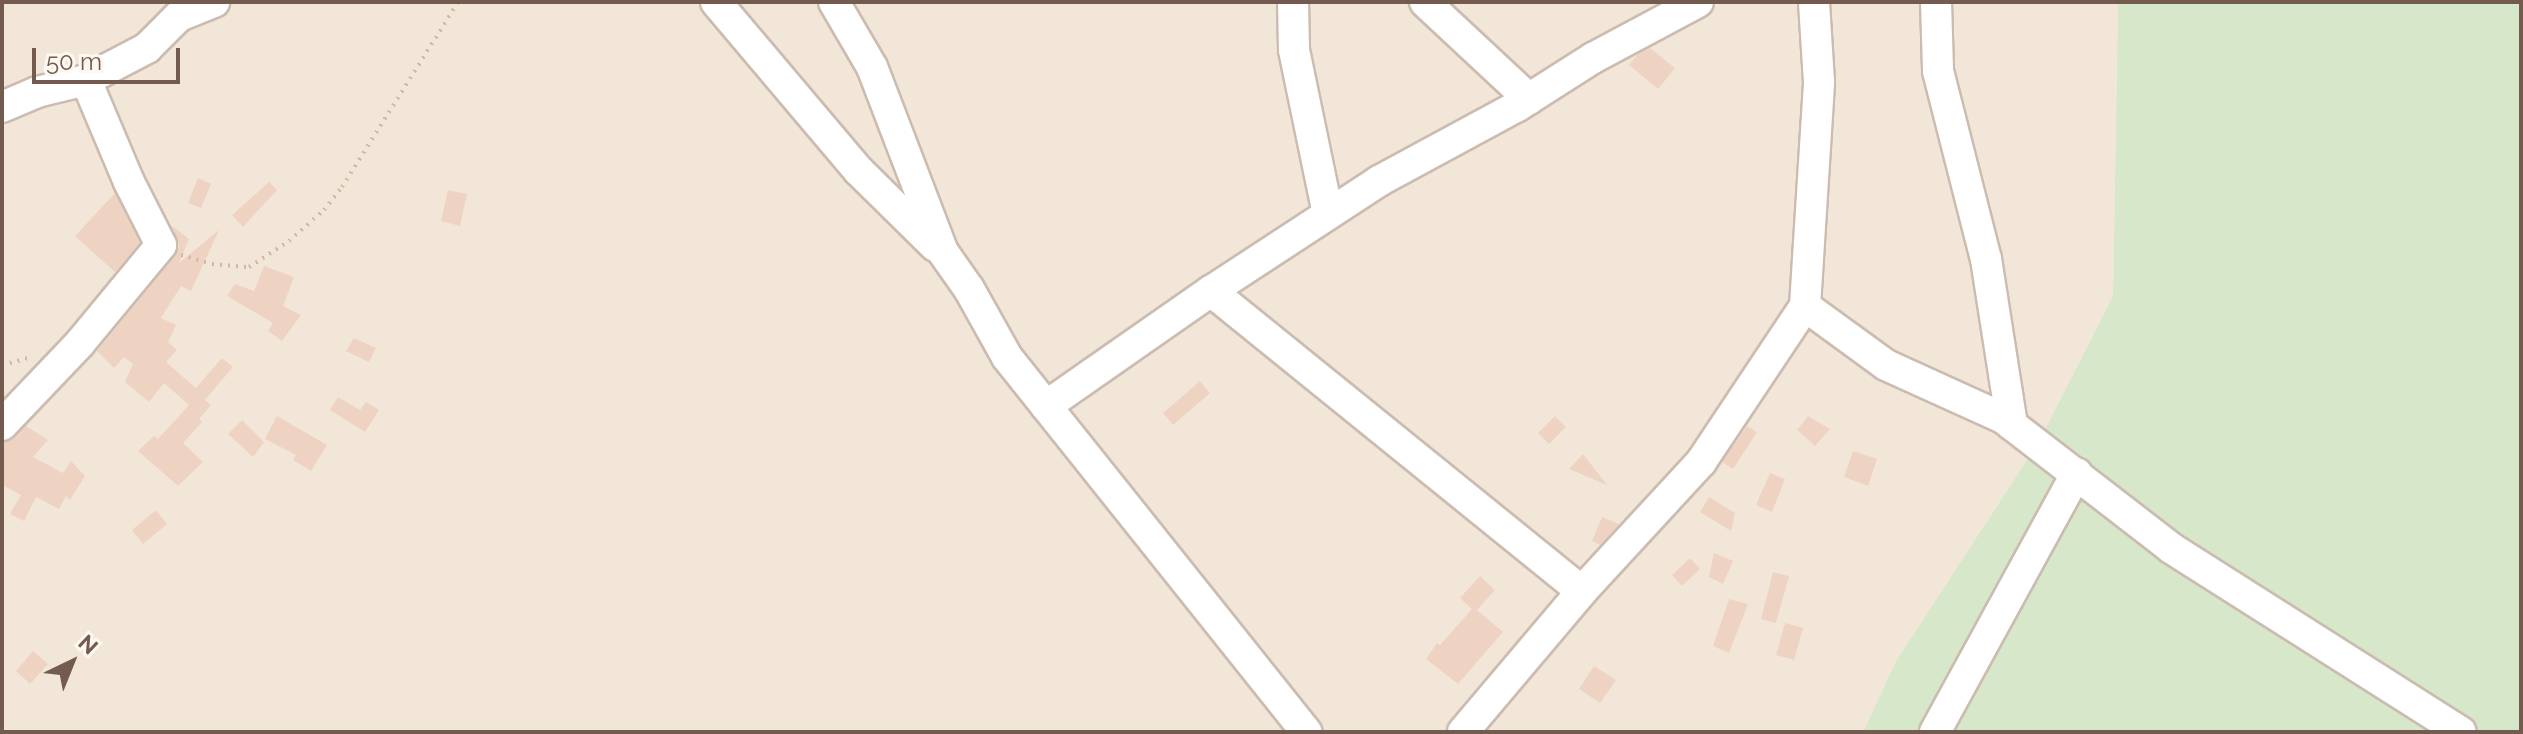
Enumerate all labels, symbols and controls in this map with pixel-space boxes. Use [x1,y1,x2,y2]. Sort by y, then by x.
scale bar [36,32,184,82]
text: 50 m [46,47,102,76]
north arrow [32,622,112,702]
text: N [73,629,103,660]

